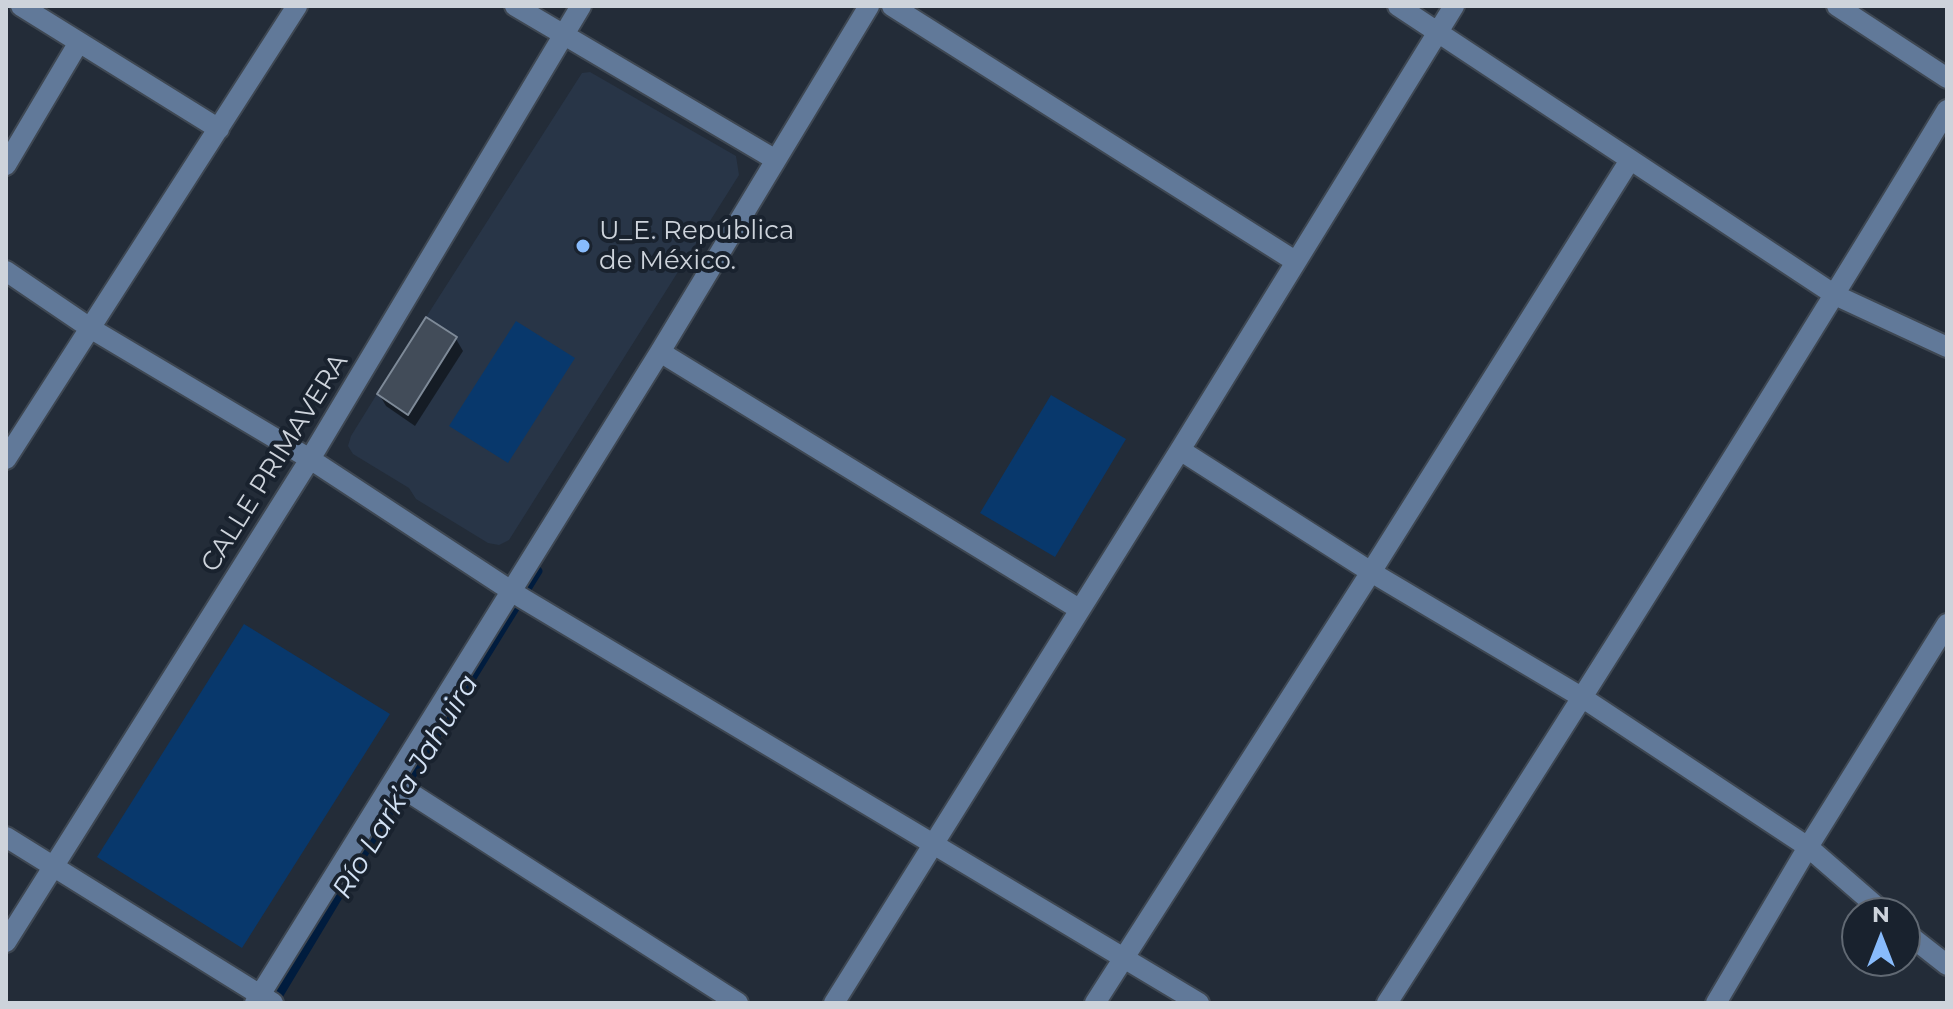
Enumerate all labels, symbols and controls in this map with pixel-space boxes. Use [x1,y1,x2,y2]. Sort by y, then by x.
place label: U_E. República de México. [599,215,794,276]
marker: U_E. República de México. [574,237,592,255]
street label: CALLE PRIMAVERA [195,348,355,578]
water label: Río Lark’a Jahuira [326,669,486,905]
north arrow [1841,897,1921,977]
text: N [1872,901,1890,928]

